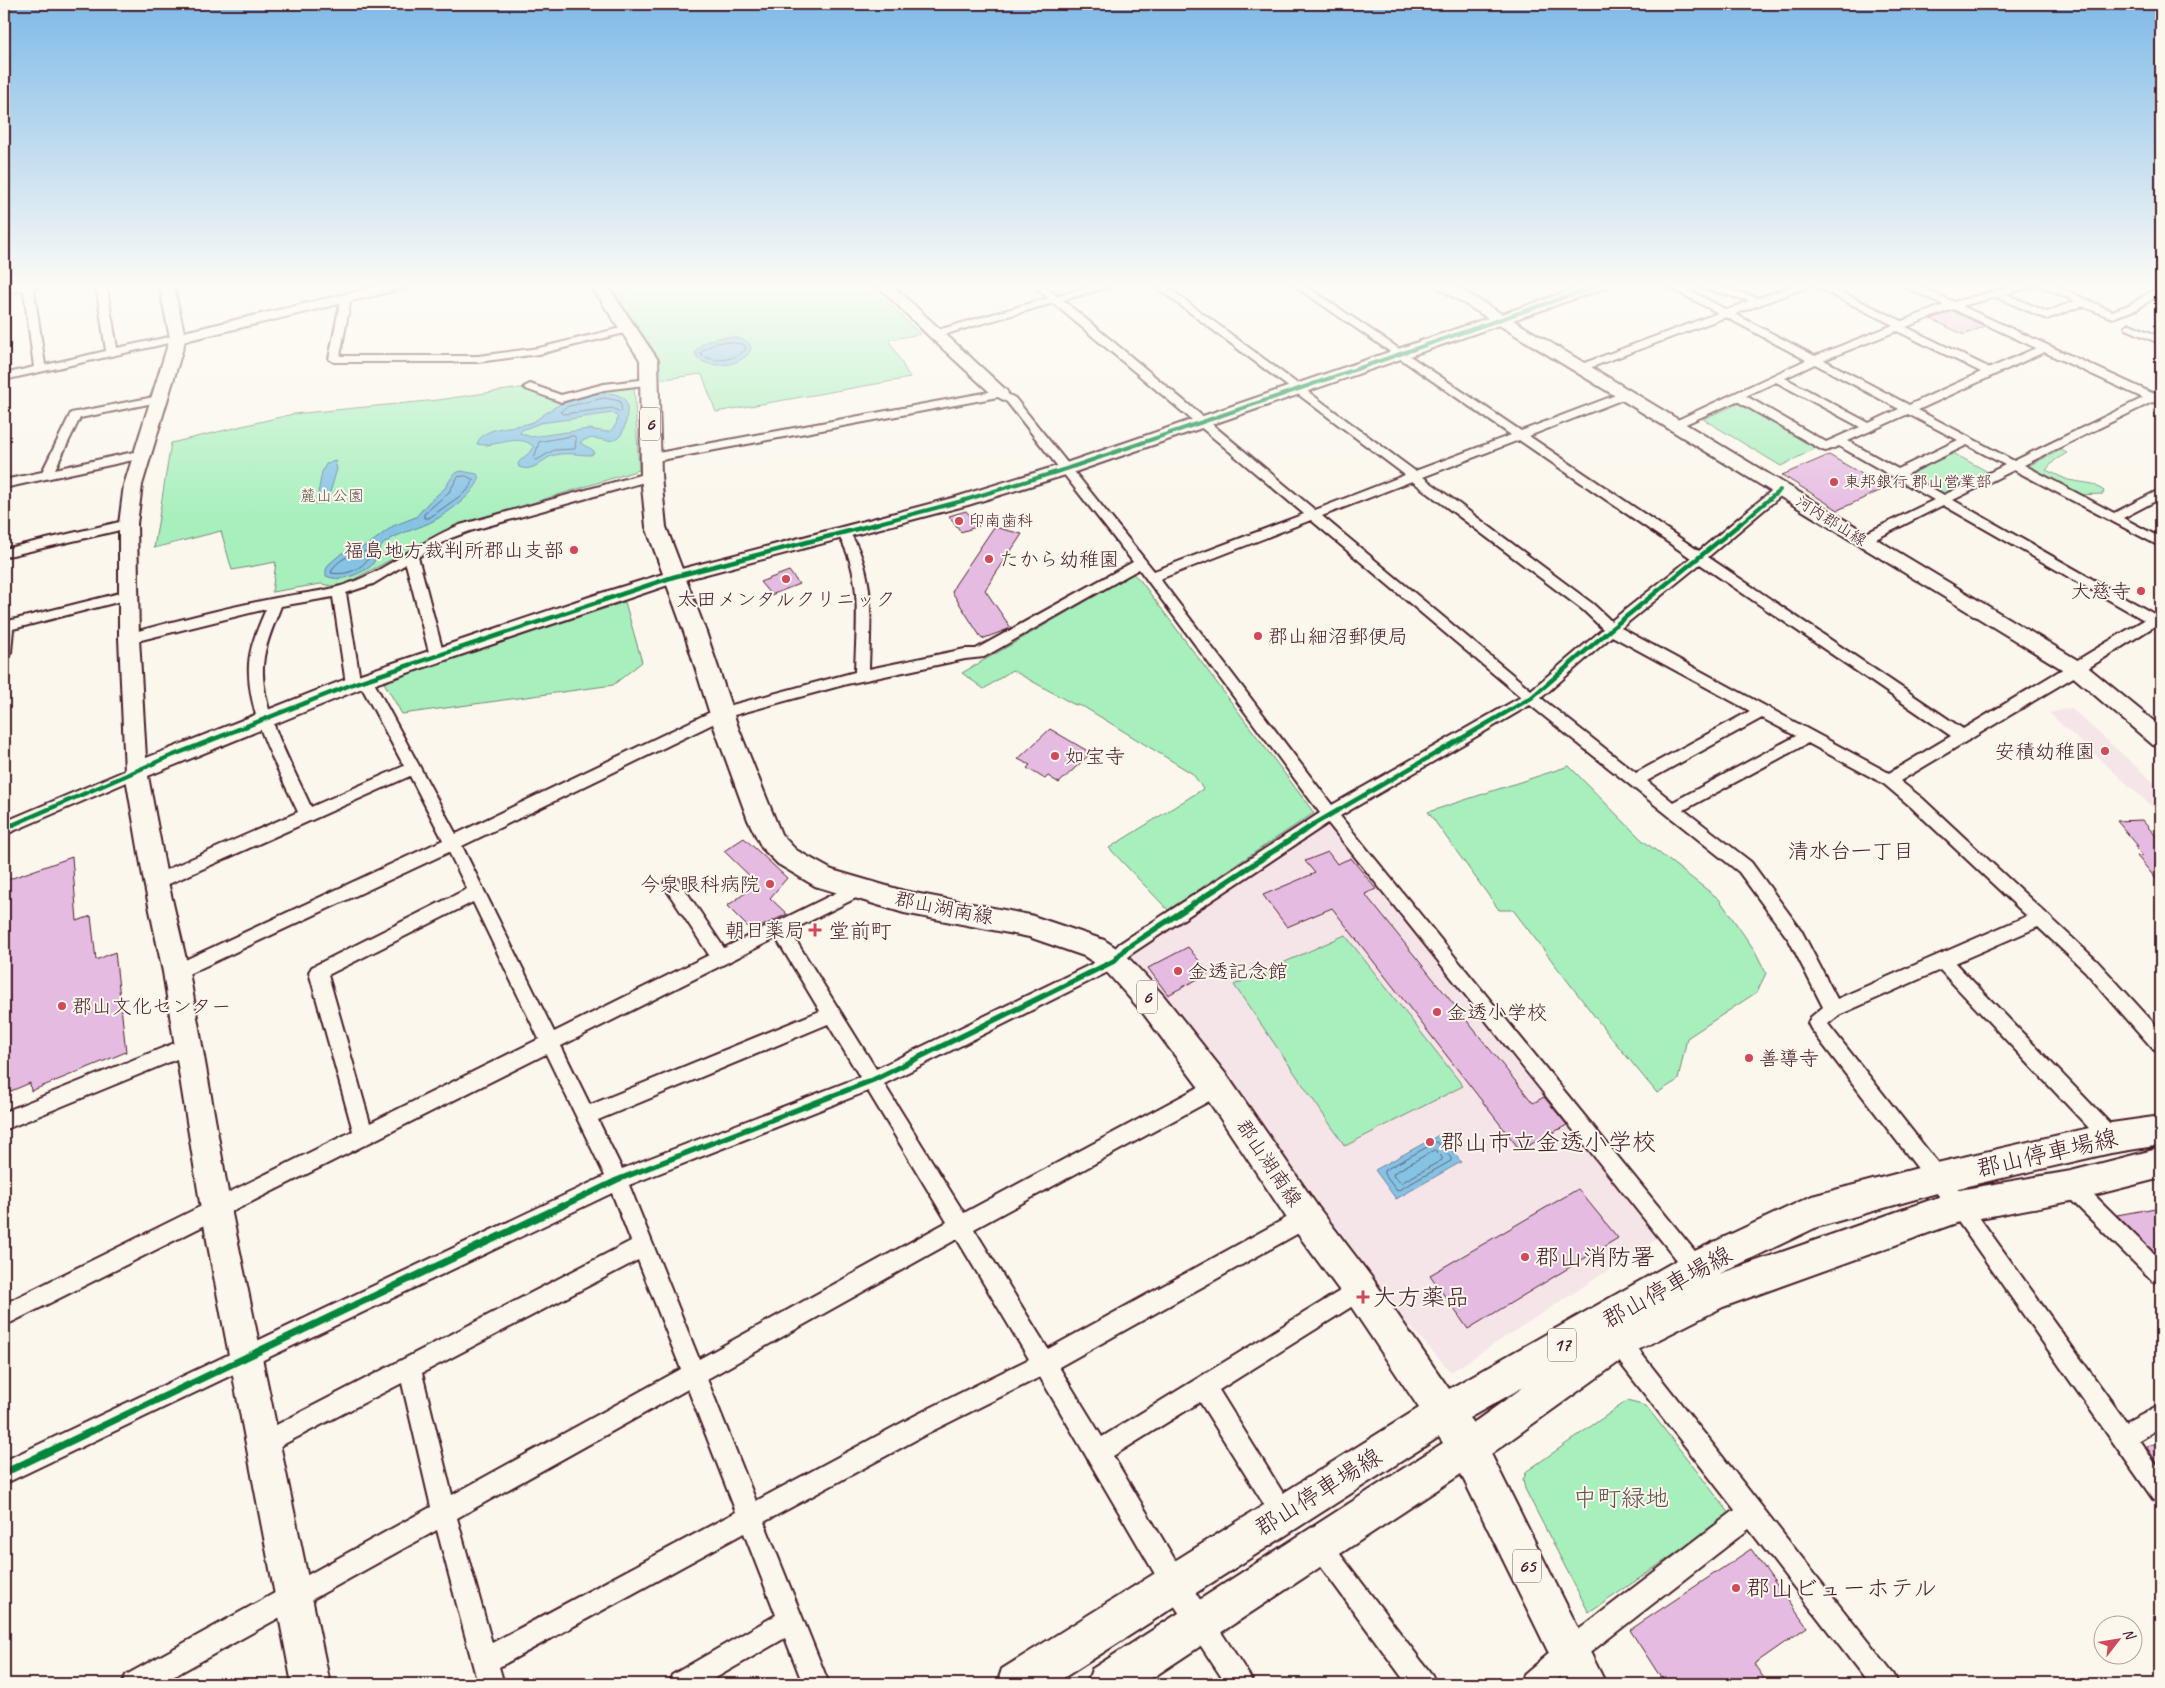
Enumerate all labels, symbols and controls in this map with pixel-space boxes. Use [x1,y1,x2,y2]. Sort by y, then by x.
road number: 6 [640,408,660,440]
place label: 東邦銀行 郡山営業部 [1844,472,1992,492]
marker: 東邦銀行 郡山営業部 [1828,476,1840,488]
park label: 麓山公園 [300,486,364,506]
street label: 河内郡山線 [1792,491,1870,551]
place label: 印南歯科 [969,511,1033,531]
marker: 印南歯科 [953,515,965,527]
place label: 福島地方裁判所郡山支部 [344,538,564,563]
marker: 福島地方裁判所郡山支部 [568,544,580,556]
place label: たから幼稚園 [999,547,1119,572]
marker: たから幼稚園 [983,553,995,565]
marker: 太田メンタルクリニック [780,573,792,585]
place label: 大慈寺 [2071,579,2131,604]
marker: 大慈寺 [2135,585,2147,597]
place label: 太田メンタルクリニック [677,587,895,612]
place label: 郡山細沼郵便局 [1268,624,1408,649]
marker: 郡山細沼郵便局 [1252,630,1264,642]
place label: 安積幼稚園 [1995,739,2095,764]
place label: 如宝寺 [1065,744,1125,769]
marker: 安積幼稚園 [2099,745,2111,757]
marker: 如宝寺 [1049,750,1061,762]
district label: 清水台一丁目 [1788,838,1914,864]
place label: 今泉眼科病院 [640,872,760,897]
marker: 今泉眼科病院 [764,878,776,890]
street label: 郡山湖南線 [893,886,995,930]
place label: 朝日薬局 [725,918,805,943]
district label: 堂前町 [829,918,892,944]
marker: 朝日薬局 [809,924,821,936]
place label: 金透記念館 [1188,959,1288,984]
marker: 金透記念館 [1172,965,1184,977]
road number: 6 [1137,980,1157,1014]
place label: 郡山文化センター [72,994,231,1019]
marker: 郡山文化センター [56,1000,68,1012]
place label: 金透小学校 [1447,1000,1547,1025]
marker: 金透小学校 [1431,1006,1443,1018]
place label: 善導寺 [1759,1046,1819,1071]
marker: 善導寺 [1743,1052,1755,1064]
street label: 郡山湖南線 [1231,1115,1307,1211]
street label: 郡山停車場線 [1973,1122,2121,1184]
place label: 郡山市立金透小学校 [1440,1127,1656,1157]
marker: 郡山市立金透小学校 [1424,1136,1436,1148]
street label: 郡山停車場線 [1597,1239,1737,1335]
place label: 郡山消防署 [1535,1242,1655,1272]
marker: 郡山消防署 [1519,1251,1531,1263]
place label: 大方薬品 [1373,1282,1469,1312]
marker: 大方薬品 [1357,1291,1369,1303]
road number: 17 [1548,1328,1576,1362]
street label: 郡山停車場線 [1249,1441,1387,1543]
park label: 中町緑地 [1573,1483,1669,1513]
road number: 65 [1513,1550,1541,1582]
place label: 郡山ビューホテル [1746,1573,1937,1603]
marker: 郡山ビューホテル [1730,1582,1742,1594]
north arrow [2092,1616,2142,1666]
text: N [2119,1625,2139,1644]

